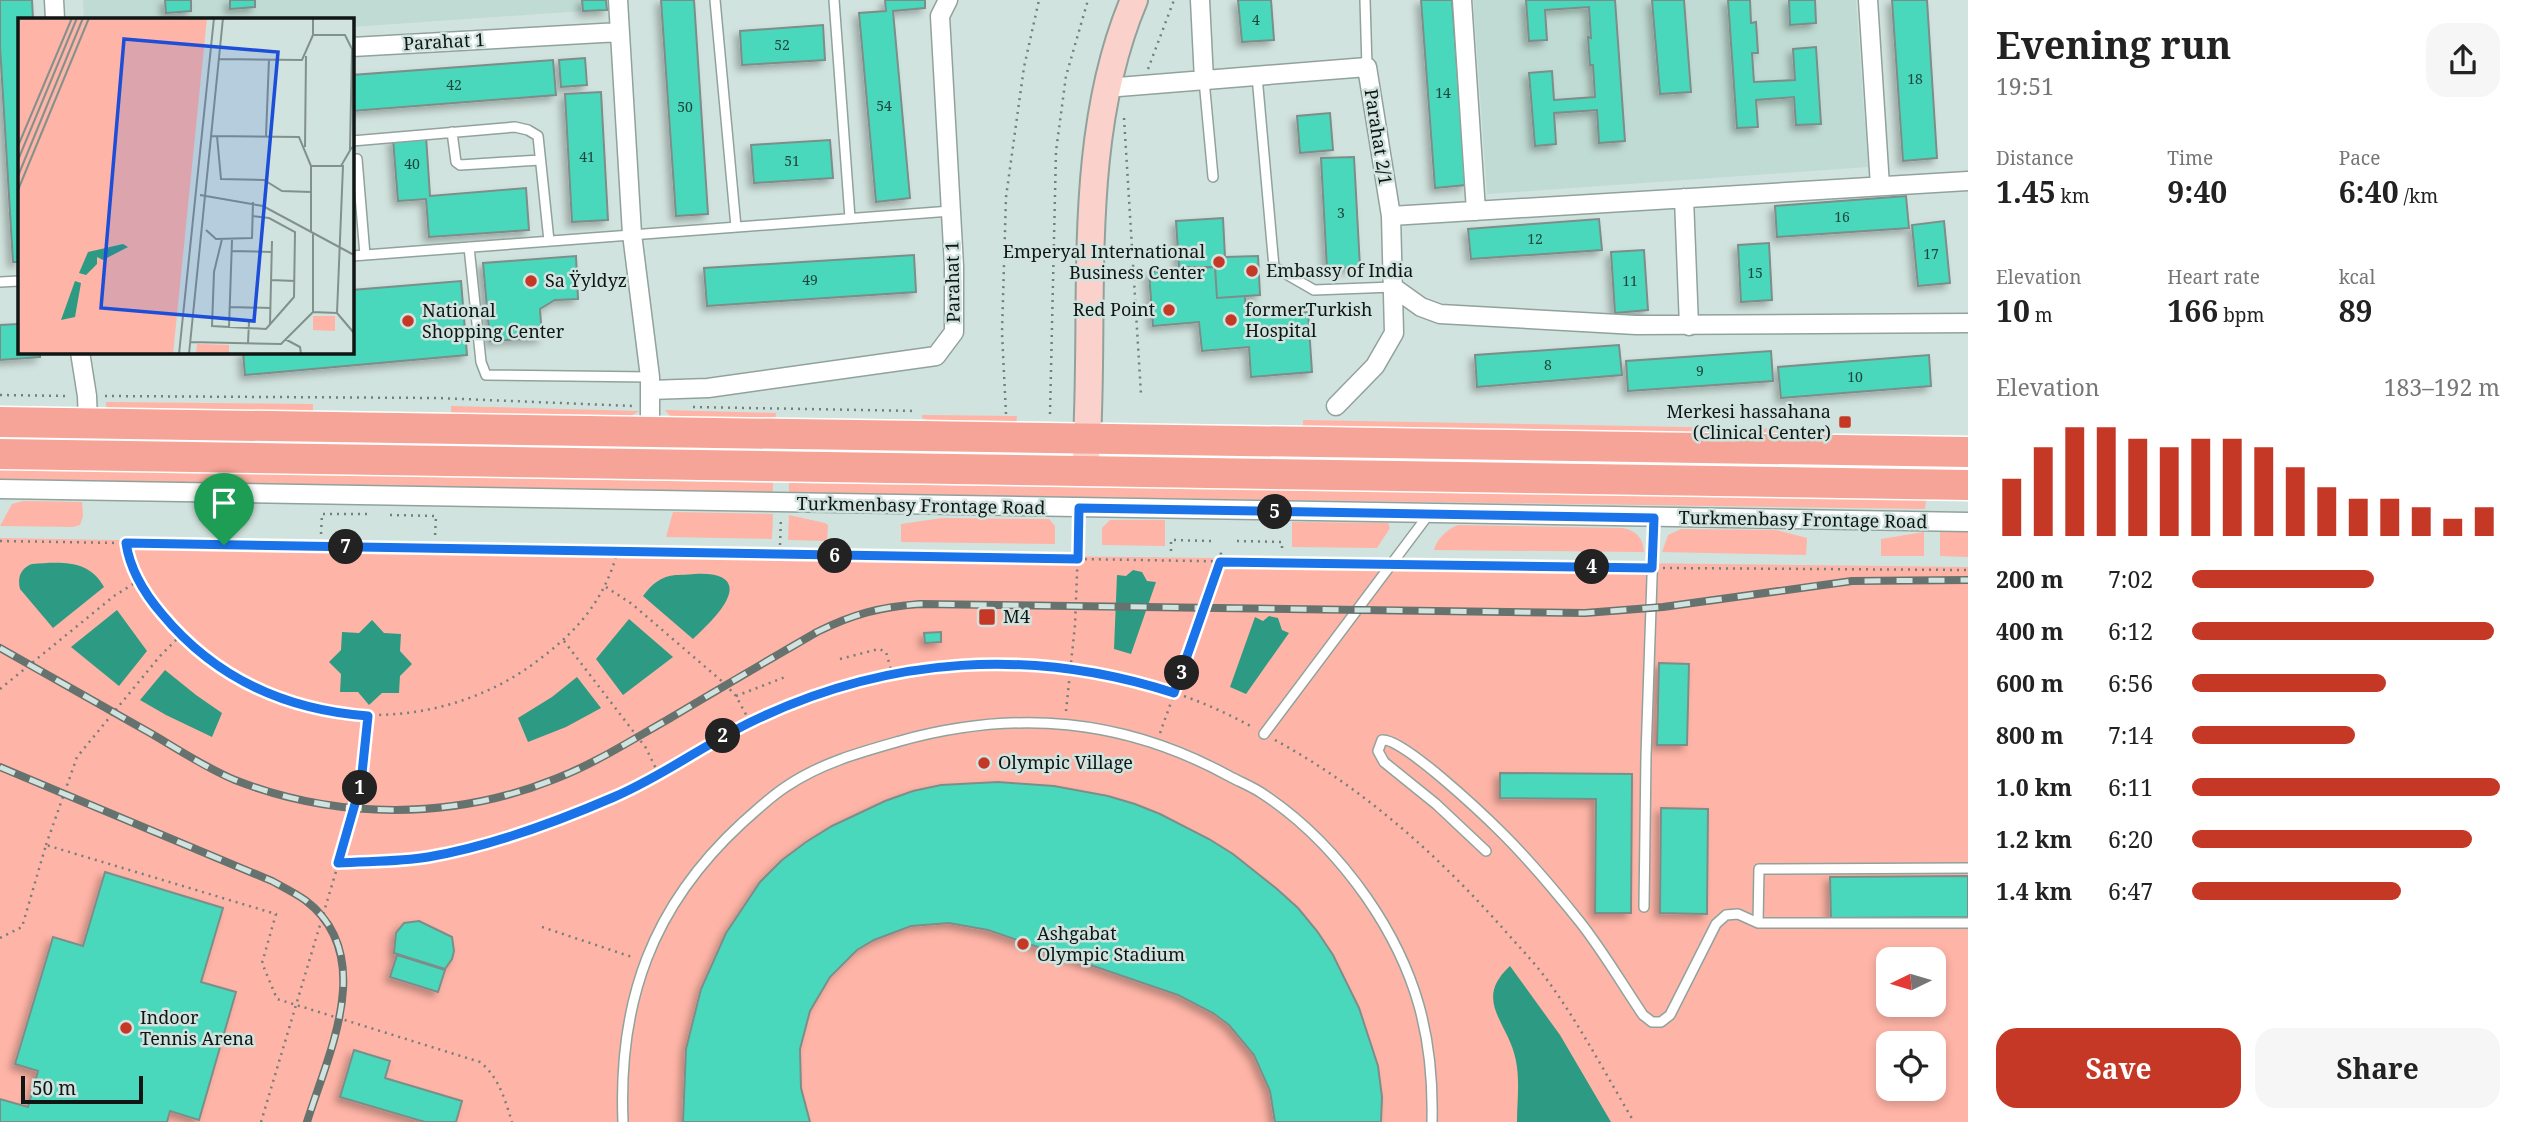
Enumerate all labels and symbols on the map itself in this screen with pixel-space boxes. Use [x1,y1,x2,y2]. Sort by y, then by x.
house number: 4 [1252,10,1260,29]
inset map [18,18,354,354]
street label: Parahat 1 [402,27,485,55]
house number: 52 [774,35,790,54]
house number: 18 [1907,69,1923,88]
house number: 42 [446,75,462,94]
house number: 14 [1435,83,1451,102]
street label: Parahat 2/1 [1360,87,1398,187]
house number: 54 [876,96,892,115]
house number: 50 [677,97,693,116]
house number: 41 [579,147,595,166]
house number: 51 [784,151,800,170]
house number: 40 [404,154,420,173]
house number: 3 [1337,203,1345,222]
house number: 16 [1834,207,1850,226]
house number: 12 [1527,229,1543,248]
place label: Emperyal International Business Center [1003,239,1206,284]
street label: Parahat 1 [939,241,965,323]
house number: 17 [1923,244,1939,263]
marker: Emperyal International Business Center [1211,254,1227,270]
place label: Embassy of India [1266,258,1413,282]
marker: Embassy of India [1244,263,1260,279]
house number: 15 [1747,263,1763,282]
place label: Sa Ÿyldyz [545,268,627,292]
house number: 49 [802,270,818,289]
house number: 11 [1622,271,1638,290]
marker: Sa Ÿyldyz [523,273,539,289]
place label: Red Point [1073,297,1155,321]
place label: formerTurkish Hospital [1245,297,1372,342]
place label: National Shopping Center [422,298,565,343]
marker: Red Point [1161,302,1177,318]
marker: formerTurkish Hospital [1223,312,1239,328]
marker: National Shopping Center [400,313,416,329]
house number: 8 [1544,355,1552,374]
house number: 9 [1696,361,1704,380]
house number: 10 [1847,367,1863,386]
place label: Merkesi hassahana (Clinical Center) [1666,399,1831,444]
marker: Merkesi hassahana (Clinical Center) [1837,414,1853,430]
pin [194,473,254,545]
street label: Turkmenbasy Frontage Road [796,491,1046,519]
pin: 5 [1258,494,1292,530]
street label: Turkmenbasy Frontage Road [1678,505,1928,533]
pin: 7 [328,530,364,564]
pin: 6 [818,538,852,574]
pin: 4 [1574,550,1610,584]
place label: M4 [1003,604,1030,628]
marker: M4 [977,607,997,627]
pin: 3 [1164,656,1200,690]
pin: 2 [706,718,740,754]
place label: Olympic Village [998,750,1133,774]
marker: Olympic Village [976,755,992,771]
pin: 1 [342,770,378,806]
place label: Ashgabat Olympic Stadium [1037,921,1185,966]
marker: Ashgabat Olympic Stadium [1015,936,1031,952]
north arrow [1876,947,1946,1017]
place label: Indoor Tennis Arena [140,1005,254,1050]
marker: Indoor Tennis Arena [118,1020,134,1036]
scale bar [21,1073,144,1105]

